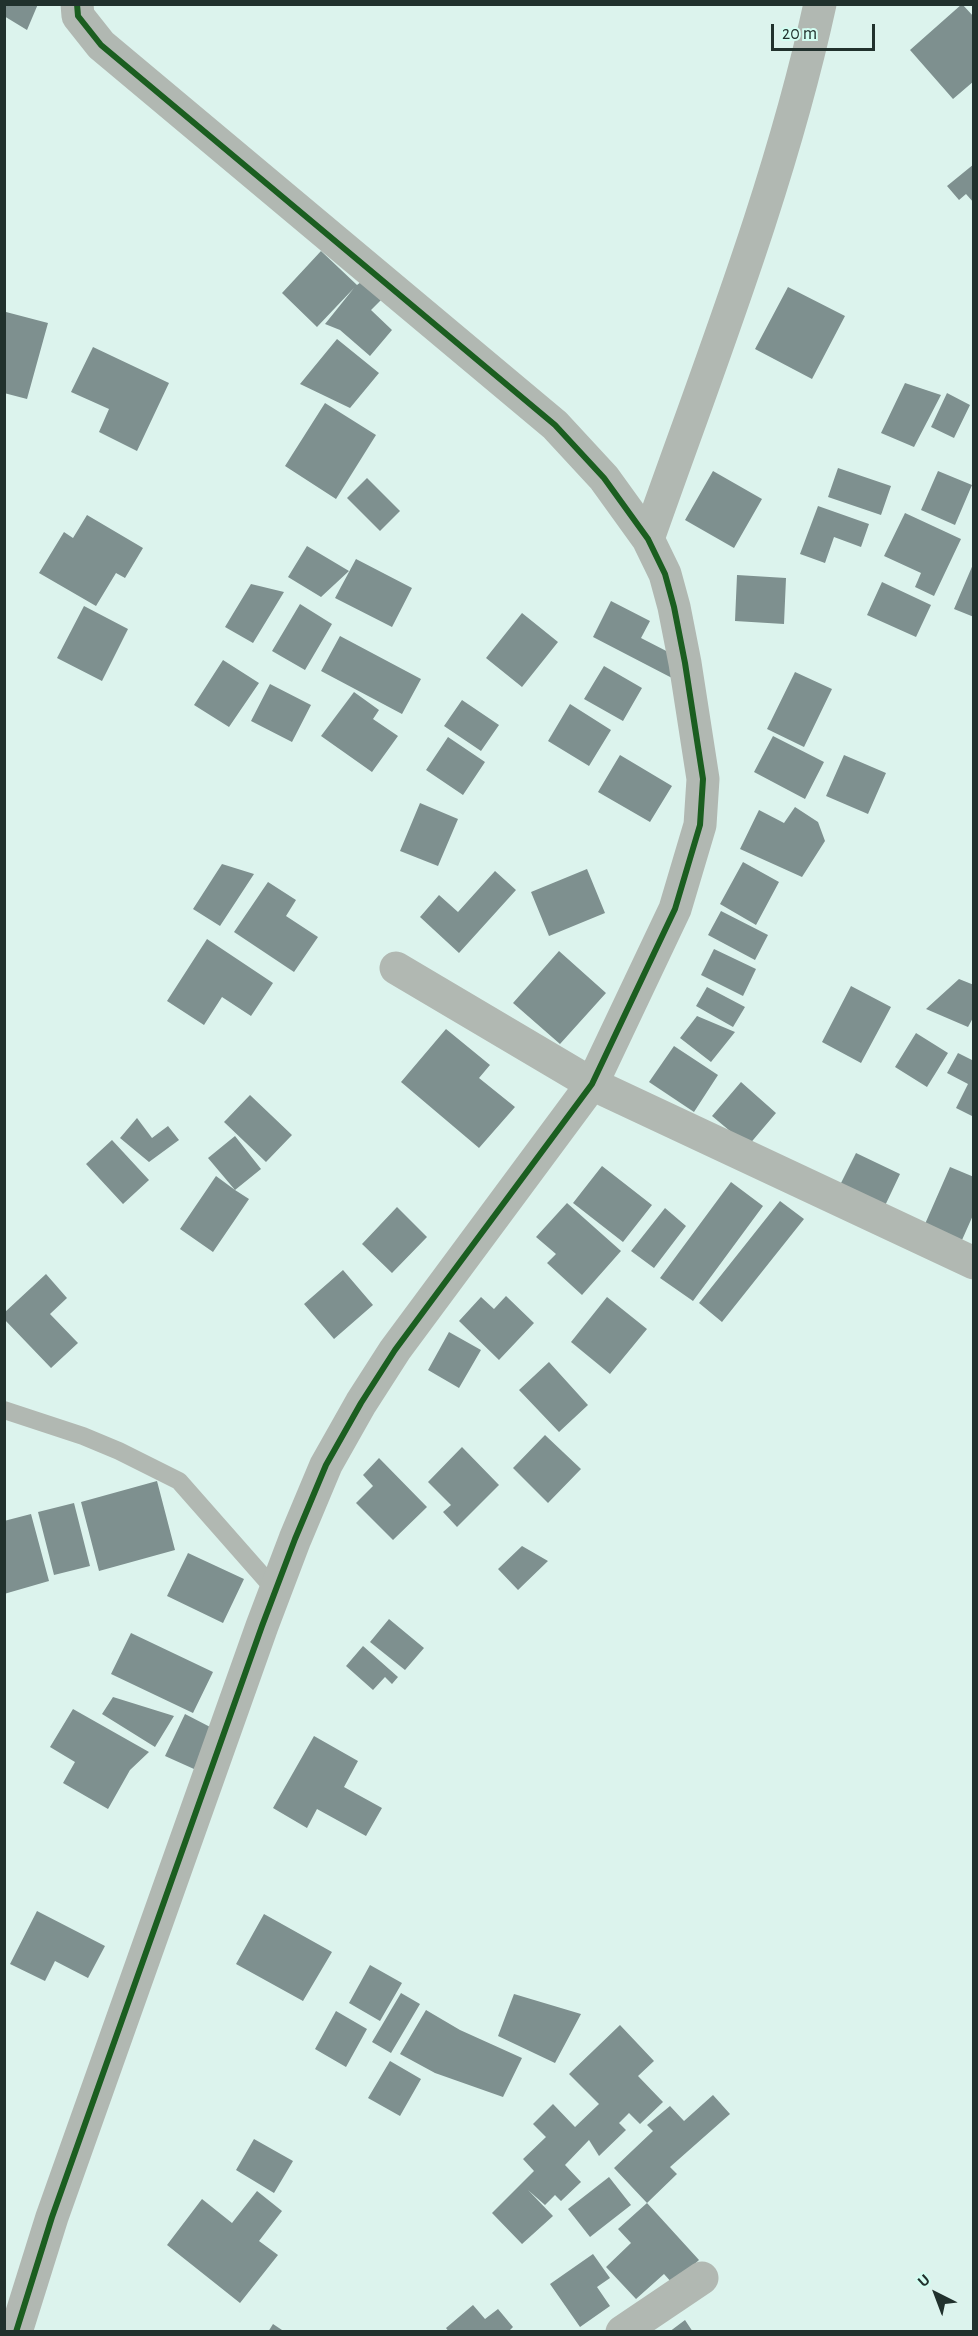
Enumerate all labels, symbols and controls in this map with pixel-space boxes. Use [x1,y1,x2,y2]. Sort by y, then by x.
scale bar [774,12,878,50]
text: 20 m [782,25,817,43]
north arrow [906,2264,966,2324]
text: U [915,2271,933,2290]

